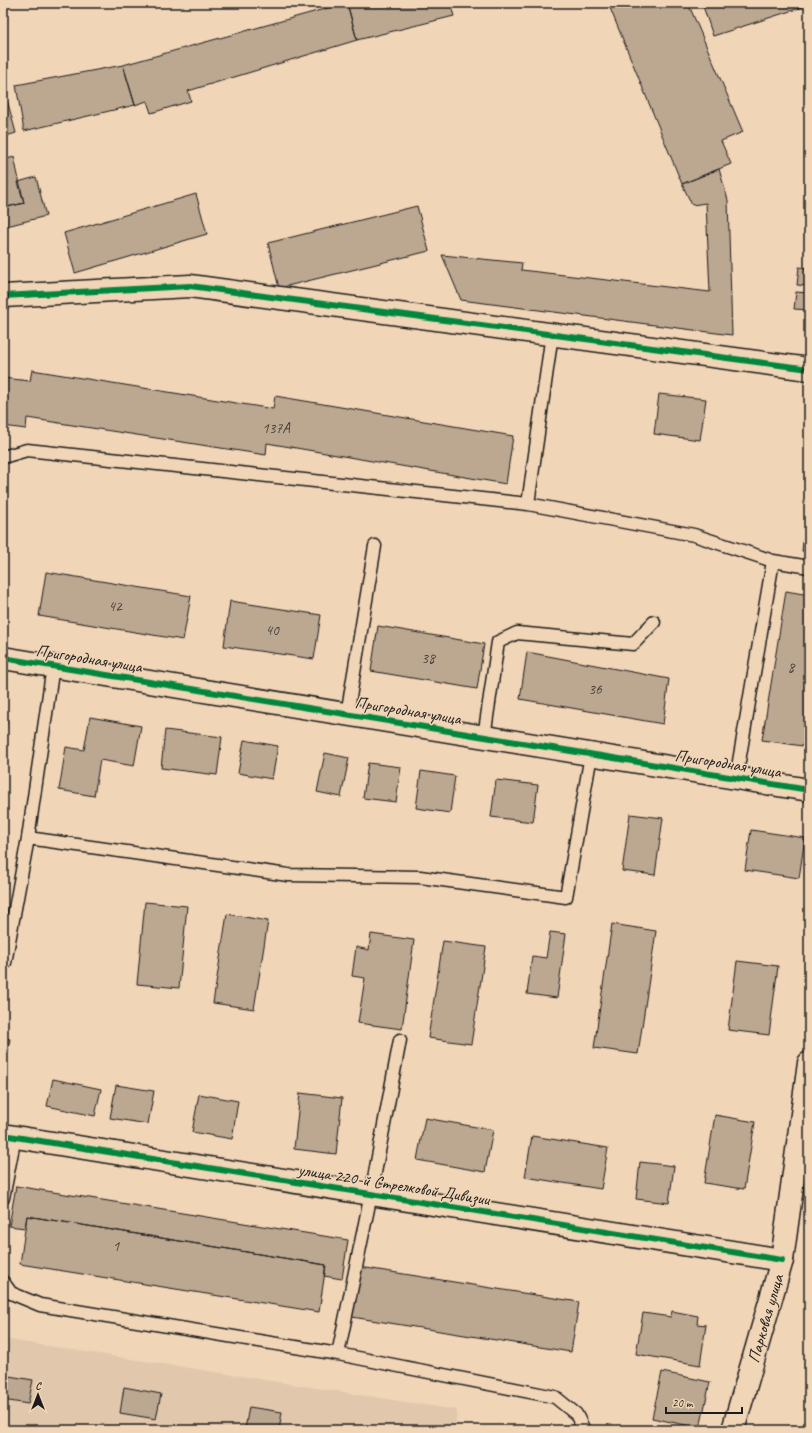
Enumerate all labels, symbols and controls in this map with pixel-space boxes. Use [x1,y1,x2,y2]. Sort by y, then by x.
house number: 137А [262,419,291,438]
house number: 42 [108,597,123,616]
house number: 40 [265,621,280,640]
street label: Пригородная улица [34,640,145,677]
house number: 38 [421,649,436,668]
house number: 8 [788,658,796,677]
house number: 36 [588,680,603,699]
street label: Пригородная улица [353,692,464,729]
street label: Пригородная улица [673,745,784,782]
street label: улица 220-й Стрелковой Дивизии [296,1159,493,1211]
house number: 1 [113,1237,121,1256]
street label: Парковая улица [743,1271,789,1365]
north arrow [18,1375,58,1415]
text: С [35,1378,42,1392]
scale bar [666,1389,742,1415]
text: 20 m [672,1395,694,1411]

